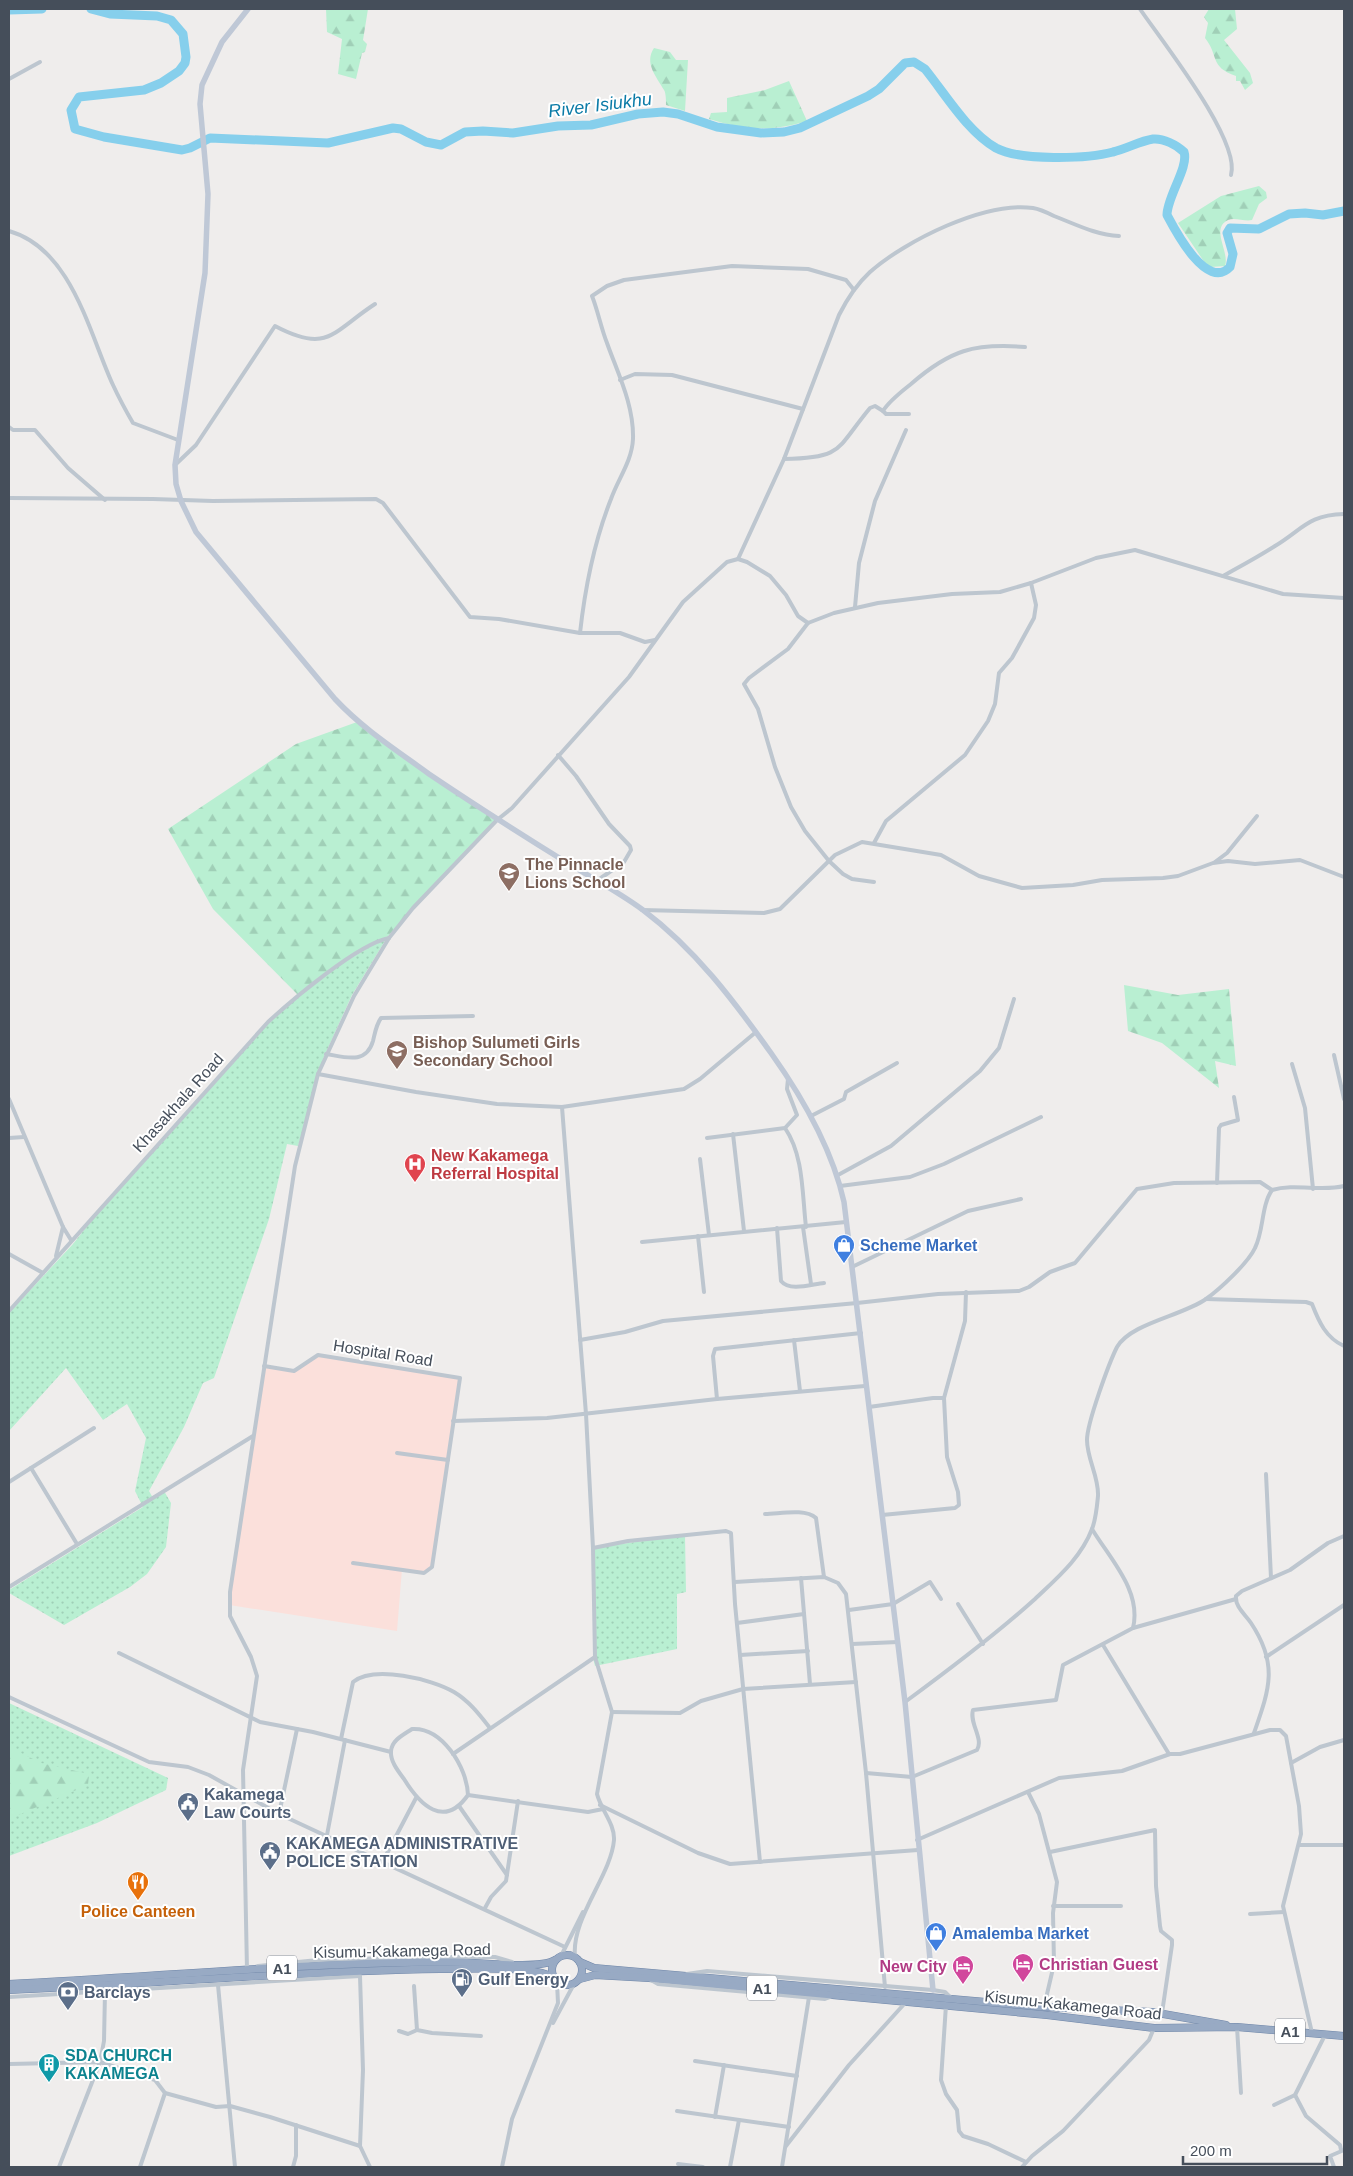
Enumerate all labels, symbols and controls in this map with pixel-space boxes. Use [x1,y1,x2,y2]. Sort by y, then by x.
water label: River Isiukhu [547,89,653,121]
place label: The Pinnacle Lions School [525,856,625,891]
school or university icon: The Pinnacle Lions School [497,861,521,892]
place label: Bishop Sulumeti Girls Secondary School [413,1034,580,1069]
school or university icon: Bishop Sulumeti Girls Secondary School [385,1039,409,1070]
street label: Khasakhala Road [129,1050,227,1156]
place label: New Kakamega Referral Hospital [431,1147,559,1182]
hospital icon: New Kakamega Referral Hospital [403,1152,427,1183]
shop icon: Scheme Market [832,1233,856,1264]
place label: Scheme Market [860,1237,978,1254]
street label: Hospital Road [332,1337,434,1369]
place label: Kakamega Law Courts [204,1786,291,1821]
public building icon: Kakamega Law Courts [176,1791,200,1822]
place label: KAKAMEGA ADMINISTRATIVE POLICE STATION [286,1835,519,1870]
public building icon: KAKAMEGA ADMINISTRATIVE POLICE STATION [258,1840,282,1871]
restaurant icon: Police Canteen [126,1870,150,1901]
place label: Police Canteen [81,1903,195,1920]
shop icon: Amalemba Market [924,1921,948,1952]
place label: Amalemba Market [952,1925,1090,1942]
street label: Kisumu-Kakamega Road [313,1941,491,1961]
hotel icon: Christian Guest [1011,1952,1035,1983]
hotel icon: New City [951,1954,975,1985]
road number: A1 [267,1956,297,1980]
place label: Christian Guest [1039,1956,1159,1973]
place label: New City [879,1958,947,1975]
fuel station icon: Gulf Energy [450,1967,474,1998]
place label: Gulf Energy [478,1971,569,1988]
road number: A1 [747,1976,777,2000]
bank icon: Barclays [56,1980,80,2011]
place label: Barclays [84,1984,151,2001]
street label: Kisumu-Kakamega Road [984,1987,1162,2023]
road number: A1 [1275,2018,1305,2044]
place label: SDA CHURCH KAKAMEGA [65,2047,172,2082]
building icon: SDA CHURCH KAKAMEGA [37,2052,61,2083]
scale bar [1183,2134,1327,2166]
text: 200 m [1190,2142,1232,2159]

